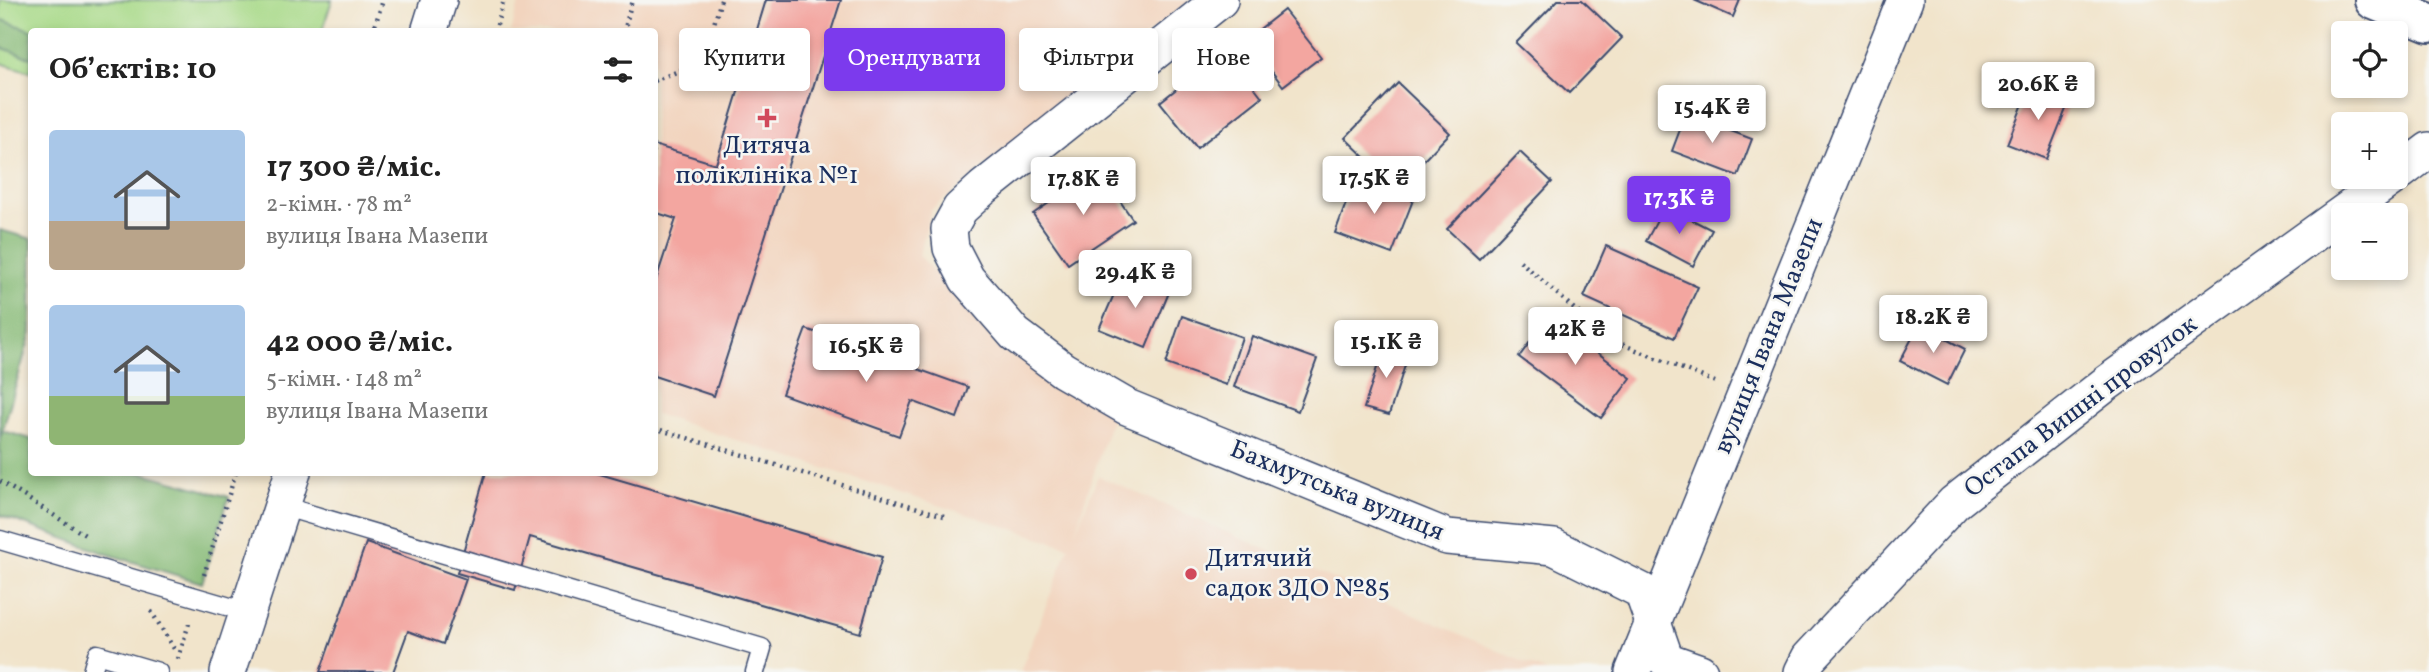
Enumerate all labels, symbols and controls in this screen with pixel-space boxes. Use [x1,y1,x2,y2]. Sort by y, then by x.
map controls [2331,21,2408,280]
button: locate [2331,21,2408,98]
chip: Купити [679,28,810,91]
chip: Орендувати [824,28,1005,91]
chip: Фільтри [1019,28,1158,91]
chip: Нове [1172,28,1274,91]
text: Об’єктів: 10 [49,49,217,91]
icon: filters [599,51,637,89]
pin: 20.6K ₴ [1973,62,2103,122]
text: 20.6K ₴ [1998,69,2078,101]
pin: 15.4K ₴ [1647,86,1777,145]
text: 15.4K ₴ [1674,92,1750,124]
marker: Дитяча поліклініка №1 [757,108,777,128]
button: + [2331,112,2408,189]
place label: Дитяча поліклініка №1 [676,128,858,194]
text: 17 300 ₴/міс. [266,147,442,189]
pin: 17.5K ₴ [1309,156,1439,216]
icon: home [105,158,189,242]
pin: 17.8K ₴ [1018,158,1148,217]
text: 17.5K ₴ [1339,163,1410,195]
text: 17.8K ₴ [1047,164,1119,196]
pin: 17.3K ₴ [1614,176,1744,236]
text: 17.3K ₴ [1643,183,1715,215]
text: 2-кімн. · 78 m² [266,189,412,221]
button: − [2331,203,2408,280]
street label: вулиця Івана Мазепи [1705,213,1833,459]
text: вулиця Івана Мазепи [266,221,488,253]
pin: 29.4K ₴ [1070,250,1200,310]
text: 29.4K ₴ [1095,257,1175,289]
pin: 18.2K ₴ [1868,296,1998,355]
text: 18.2K ₴ [1895,302,1971,334]
street label: Остапа Вишні провулок [1957,307,2205,507]
pin: 42K ₴ [1526,308,1624,367]
text: 42K ₴ [1544,314,1606,346]
pin: 15.1K ₴ [1321,320,1451,380]
text: 42 000 ₴/міс. [266,322,453,364]
pin: 16.5K ₴ [801,324,931,384]
text: 15.1K ₴ [1350,327,1422,359]
text: 16.5K ₴ [829,331,903,363]
icon: home [105,333,189,417]
text: 5-кімн. · 148 m² [266,364,422,396]
text: вулиця Івана Мазепи [266,396,488,428]
street label: Бахмутська вулиця [1225,432,1449,550]
place label: Дитячий садок ЗДО №85 [1205,541,1390,607]
marker: Дитячий садок ЗДО №85 [1183,566,1199,582]

